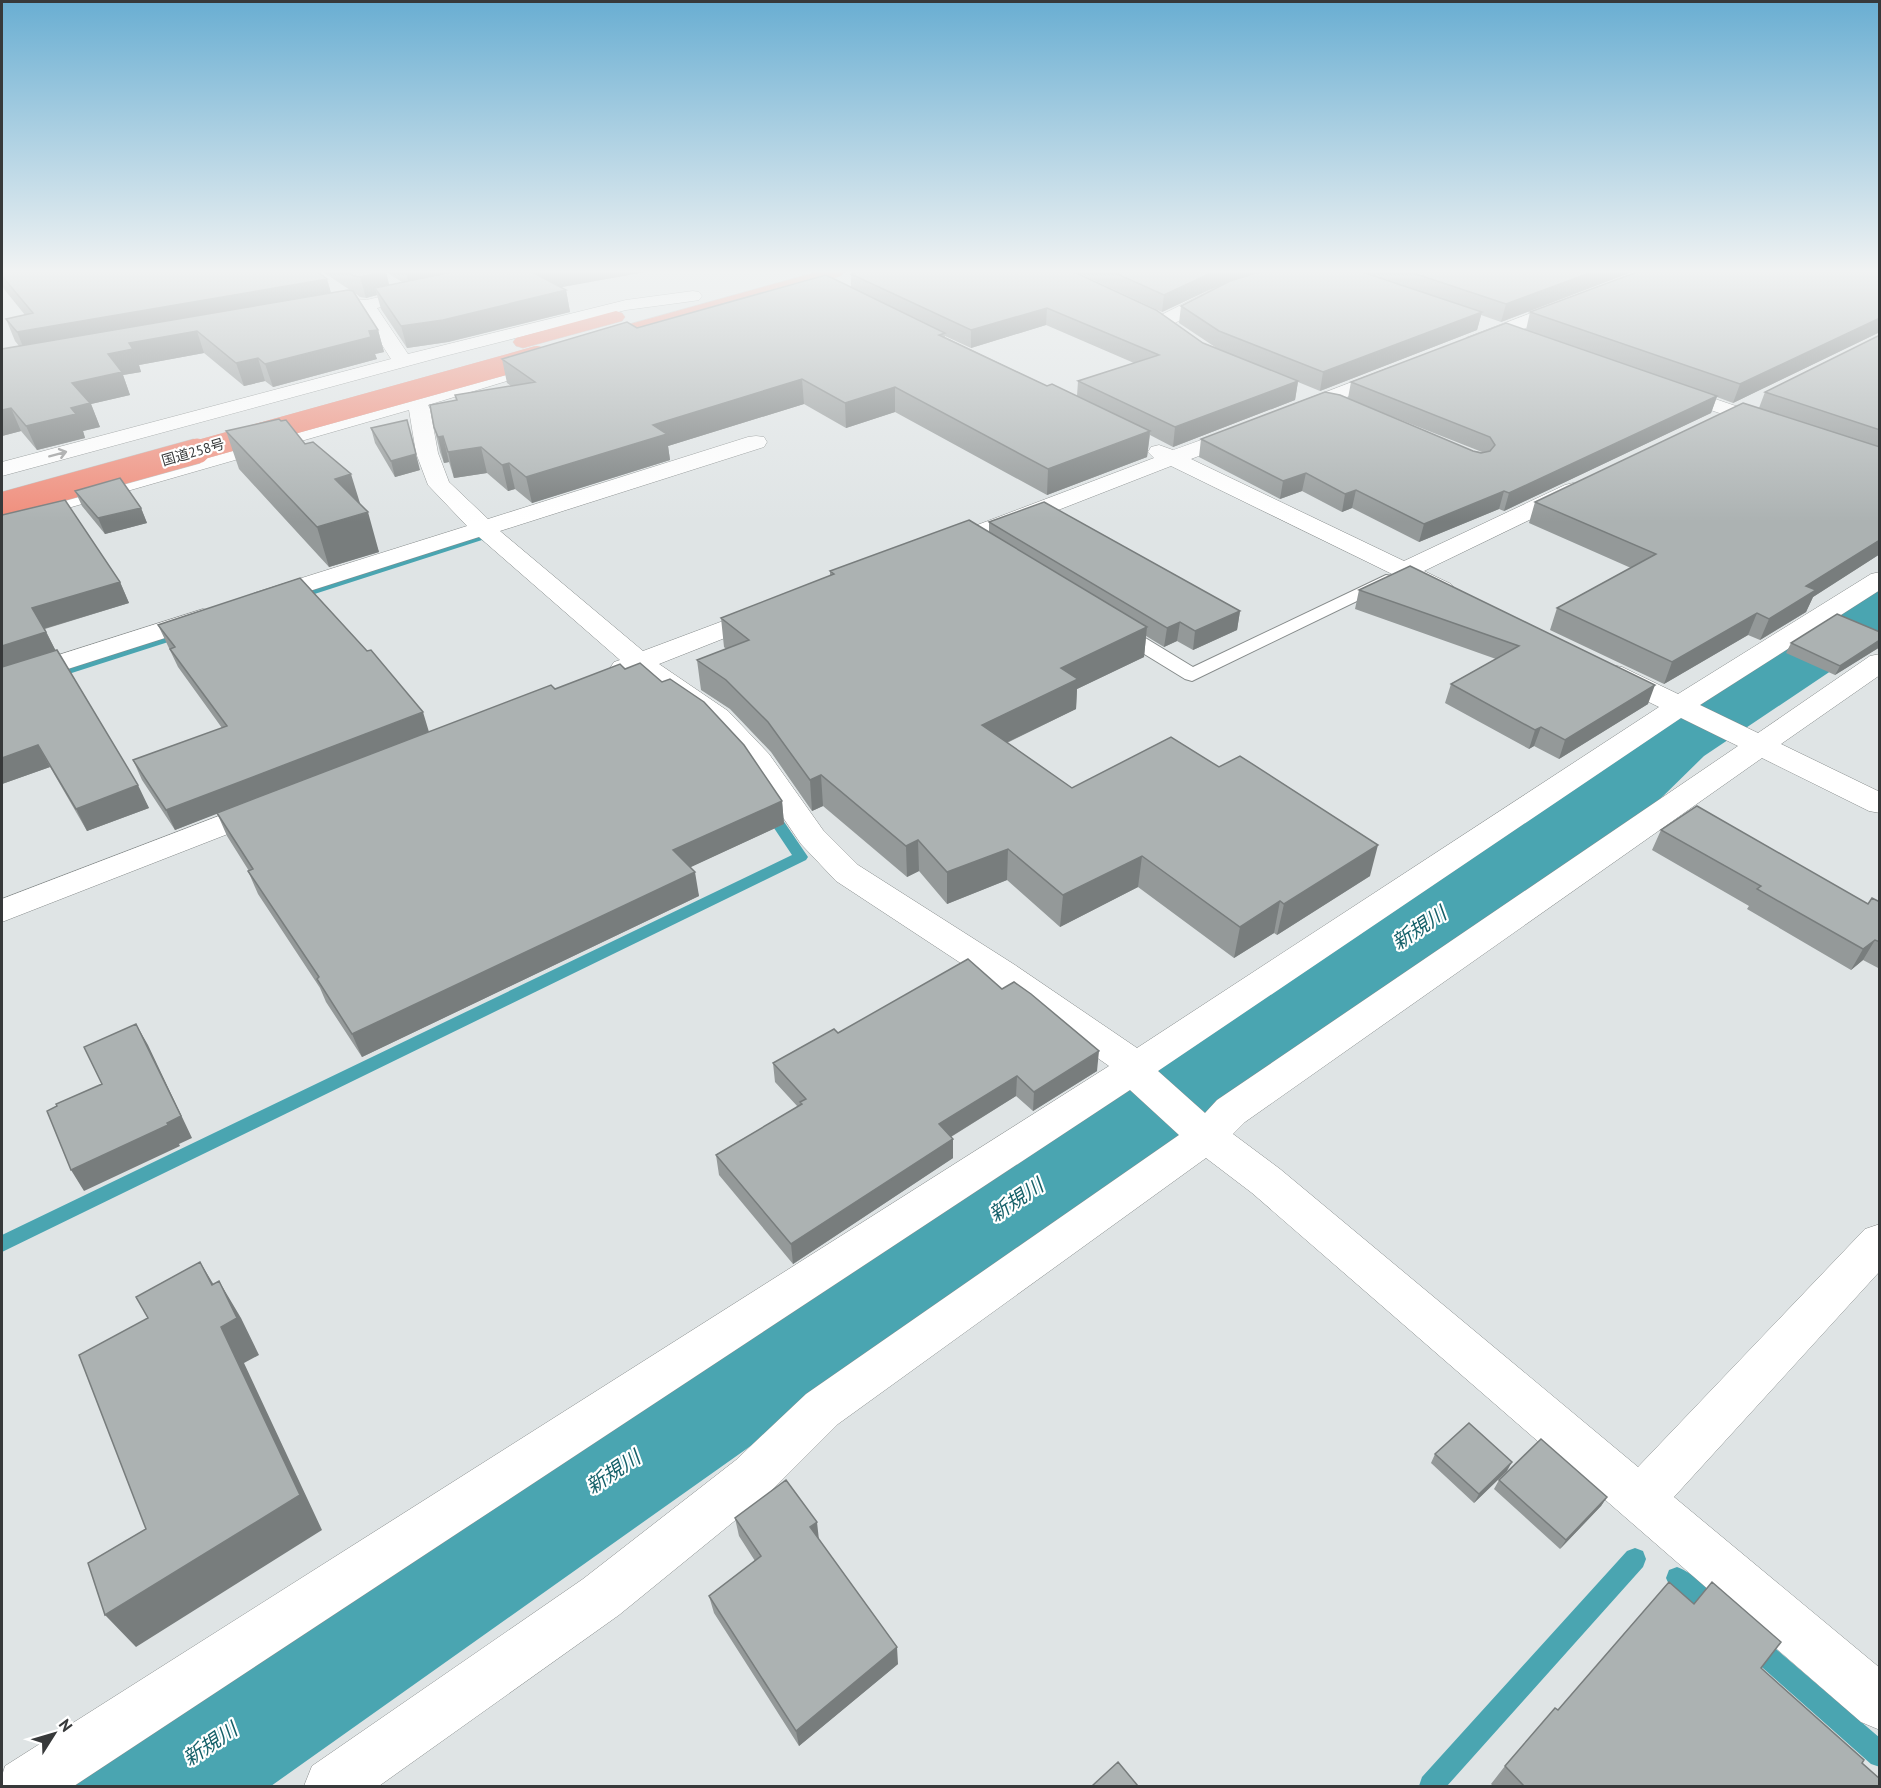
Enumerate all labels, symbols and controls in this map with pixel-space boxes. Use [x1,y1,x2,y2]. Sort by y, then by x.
street label: 国道258号 [159,434,227,470]
one-way arrow [48,447,67,459]
water label: 新規川 [1387,899,1453,956]
water label: 新規川 [984,1171,1050,1228]
water label: 新規川 [581,1443,647,1500]
north arrow [24,1704,84,1764]
text: N [55,1715,77,1735]
water label: 新規川 [178,1715,244,1772]

